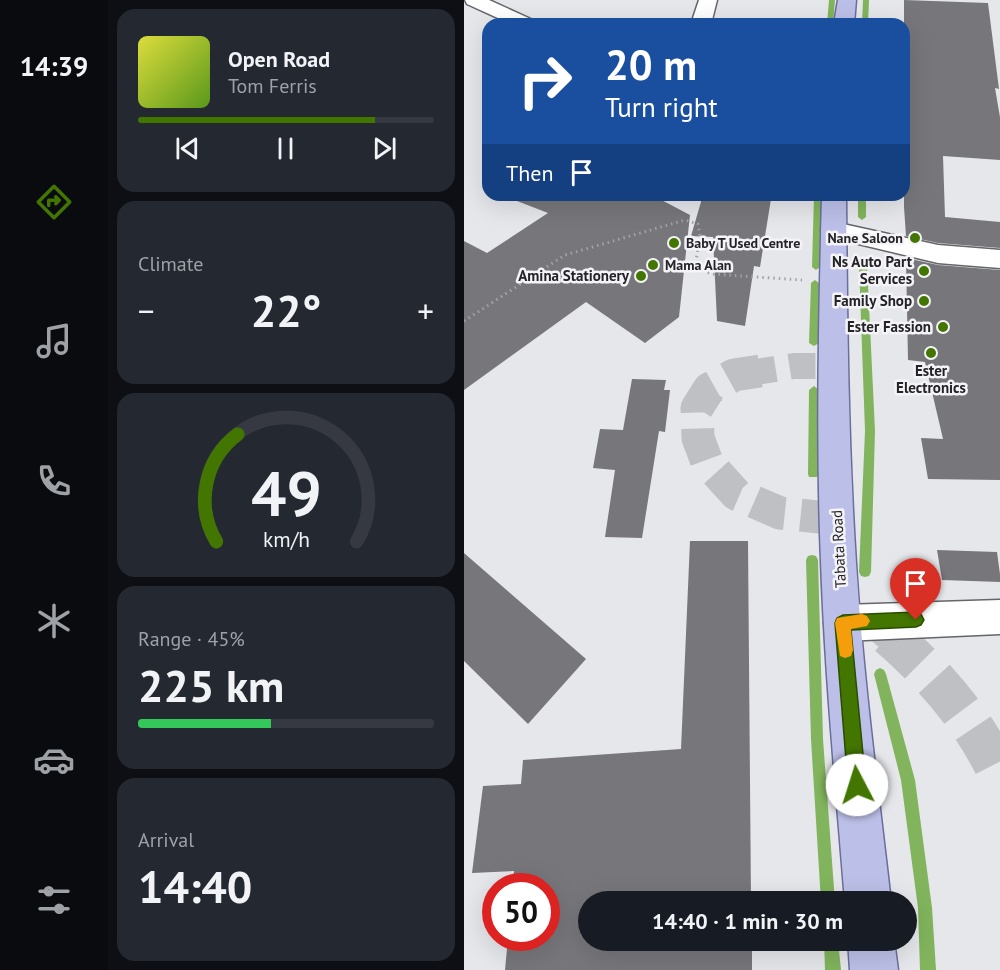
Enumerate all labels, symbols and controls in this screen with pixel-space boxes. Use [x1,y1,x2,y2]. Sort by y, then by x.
text: 20 m [605,37,697,92]
icon: right [506,42,584,120]
text: Open Road [228,45,330,73]
text: 14:39 [20,49,88,83]
text: Tom Ferris [228,73,317,99]
text: Turn right [605,90,718,124]
icon: previous [171,132,204,165]
icon: pause [269,132,302,165]
icon: next [368,132,401,165]
icon: arrive [565,156,598,189]
text: Then [506,159,553,187]
icon: directions [33,181,75,223]
place label: Nane Saloon [827,229,903,247]
marker: Nane Saloon [908,231,922,245]
place label: Baby T Used Centre [686,234,800,252]
marker: Baby T Used Centre [667,236,681,250]
text: Climate [138,251,204,277]
place label: Ns Auto Part Services [832,252,913,288]
place label: Mama Alan [665,256,732,274]
marker: Mama Alan [646,258,660,272]
marker: Ns Auto Part Services [917,264,931,278]
place label: Amina Stationery [518,266,630,285]
marker: Amina Stationery [634,269,648,283]
text: 22° [251,281,321,339]
text: − [138,289,155,332]
text: + [417,289,434,332]
place label: Family Shop [834,291,912,310]
marker: Family Shop [917,294,931,308]
place label: Ester Fassion [847,317,931,336]
icon: music [33,320,75,362]
marker: Ester Fassion [936,320,950,334]
marker: Ester Electronics [924,346,938,360]
place label: Ester Electronics [896,361,966,397]
text: 49 [251,452,321,533]
icon: phone [33,460,75,502]
street label: Tabata Road [827,510,850,588]
text: km/h [262,525,309,553]
pin [890,558,941,620]
icon: arrive [899,567,932,600]
icon: climate [33,600,75,642]
text: Range · 45% [138,626,245,652]
text: 225 km [138,656,284,714]
icon: car [33,739,75,781]
position arrow [825,753,889,817]
text: Arrival [138,827,194,853]
text: 14:40 [138,857,252,915]
speed limit sign: 50 [482,873,560,951]
icon: filters [33,879,75,921]
text: 14:40 · 1 min · 30 m [652,907,843,935]

